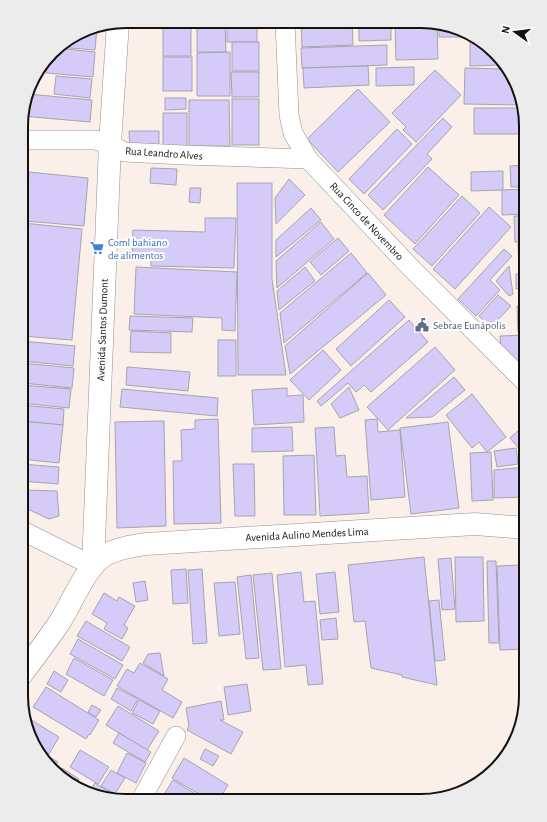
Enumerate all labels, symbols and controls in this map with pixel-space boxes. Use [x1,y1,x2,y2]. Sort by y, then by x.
north arrow [495,12,535,52]
text: N [500,25,512,35]
street label: Rua Leandro Alves [125,145,203,162]
street label: Rua Cinco de Novembro [328,180,405,262]
place label: Coml bahiano de alimentos [108,237,167,261]
supermarket icon: Coml bahiano de alimentos [89,240,105,256]
street label: Avenida Santos Dumont [95,278,110,382]
public building icon: Sebrae Eunápolis [414,317,430,333]
place label: Sebrae Eunápolis [433,320,506,331]
street label: Avenida Aulino Mendes Lima [245,526,369,543]

